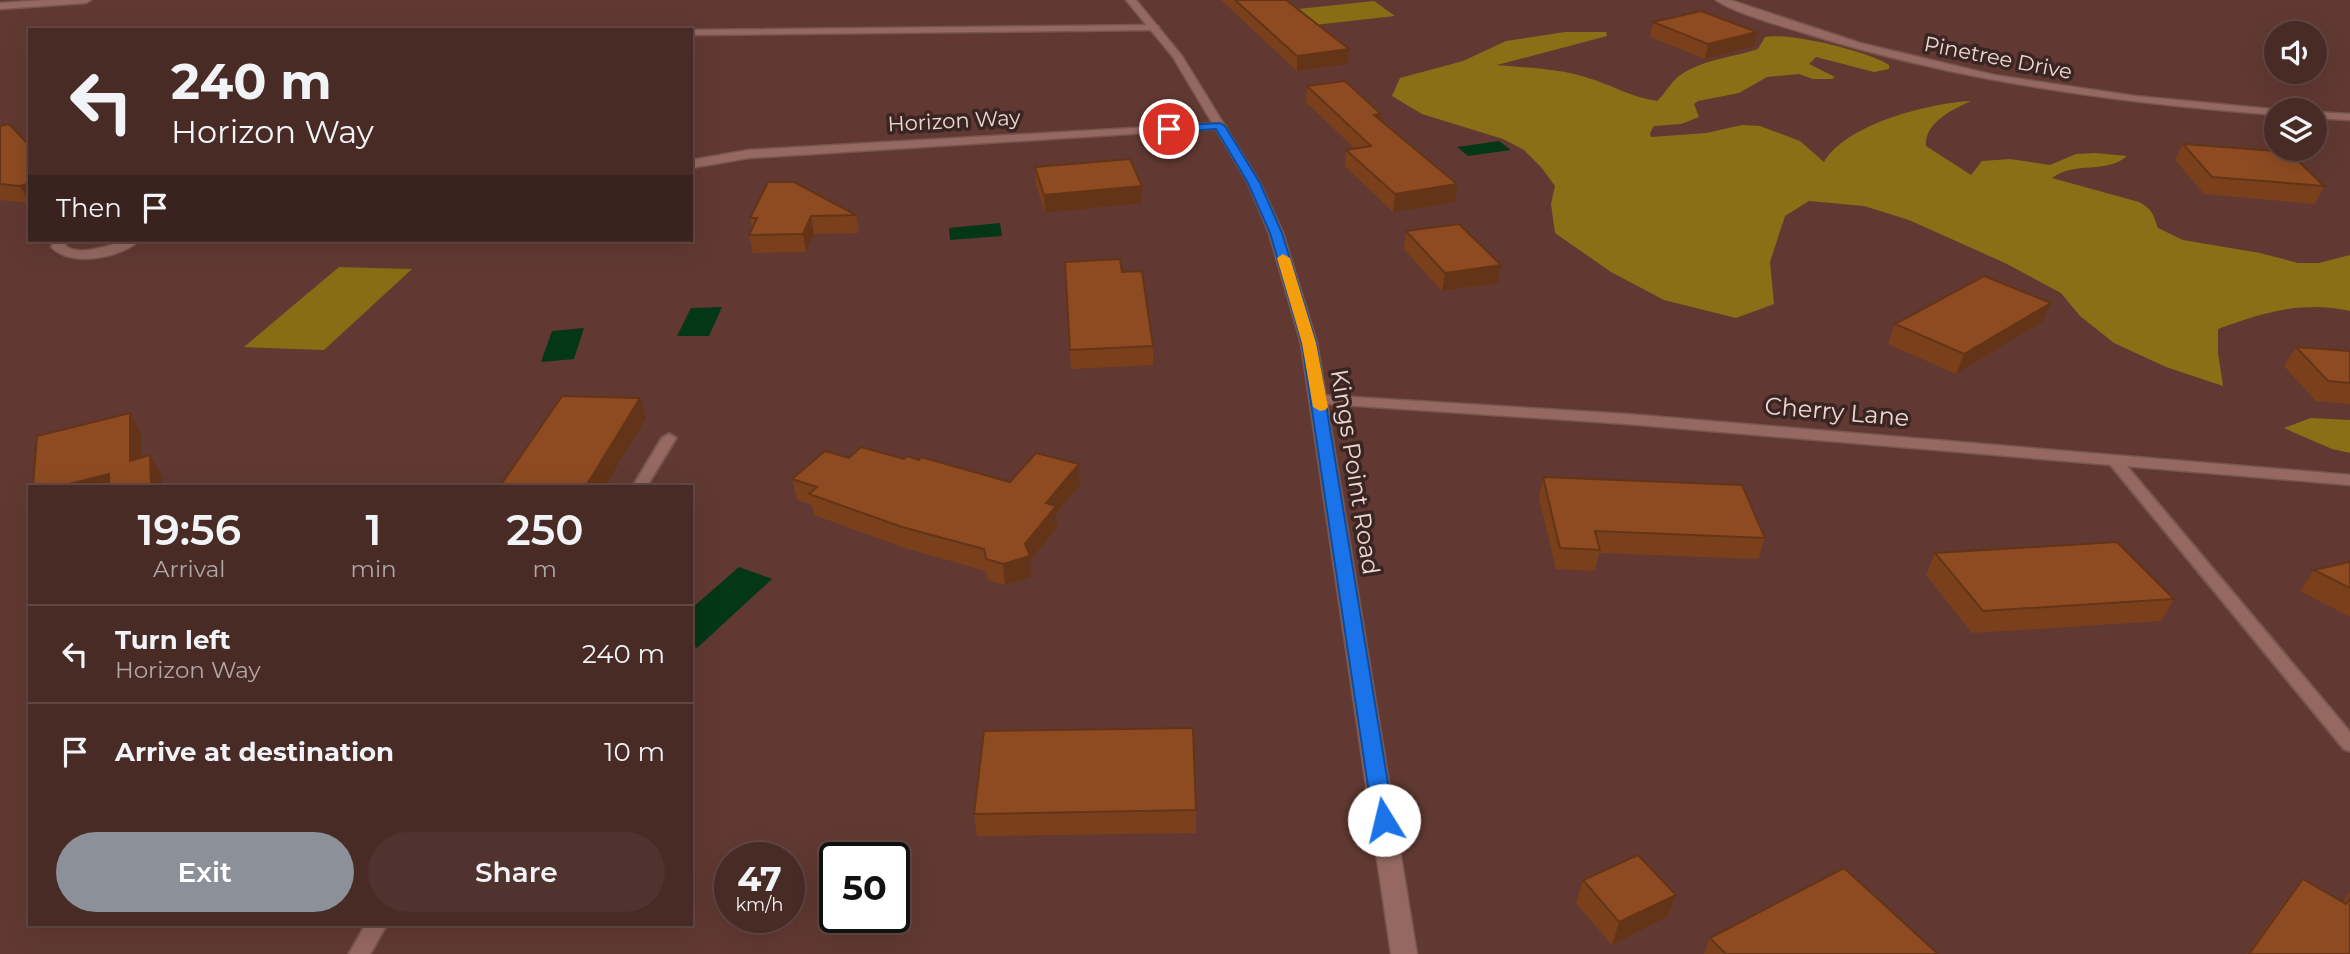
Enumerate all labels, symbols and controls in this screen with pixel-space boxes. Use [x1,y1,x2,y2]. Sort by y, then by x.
map controls [2264,21,2327,161]
button: sound [2264,21,2327,84]
street label: Pinetree Drive [1922,31,2074,84]
text: 240 m [171,52,332,111]
icon: left [56,56,147,147]
button: layers [2264,98,2327,161]
pin [1139,99,1199,159]
street label: Horizon Way [887,105,1022,136]
icon: arrive [1150,110,1188,148]
text: Horizon Way [171,112,374,151]
icon: arrive [136,189,174,227]
text: Then [56,192,122,224]
street label: Kings Point Road [1325,367,1386,577]
street label: Cherry Lane [1764,391,1911,432]
text: 19:56 [138,504,241,556]
text: 1 [366,504,382,556]
text: 250 [506,504,583,556]
text: Arrival [153,555,226,583]
text: min [351,555,397,583]
text: m [533,555,557,583]
text: Turn left [115,624,231,656]
icon: left [56,635,94,673]
text: 240 m [582,638,665,670]
text: Horizon Way [115,656,261,684]
icon: arrive [56,733,94,771]
text: Arrive at destination [115,736,394,768]
text: 10 m [604,736,665,768]
position arrow [1347,783,1421,857]
button: Exit [56,832,354,912]
button: Share [368,832,665,912]
speed limit sign: 50 [819,842,910,933]
text: 47 [737,857,782,900]
text: km/h [735,894,784,916]

